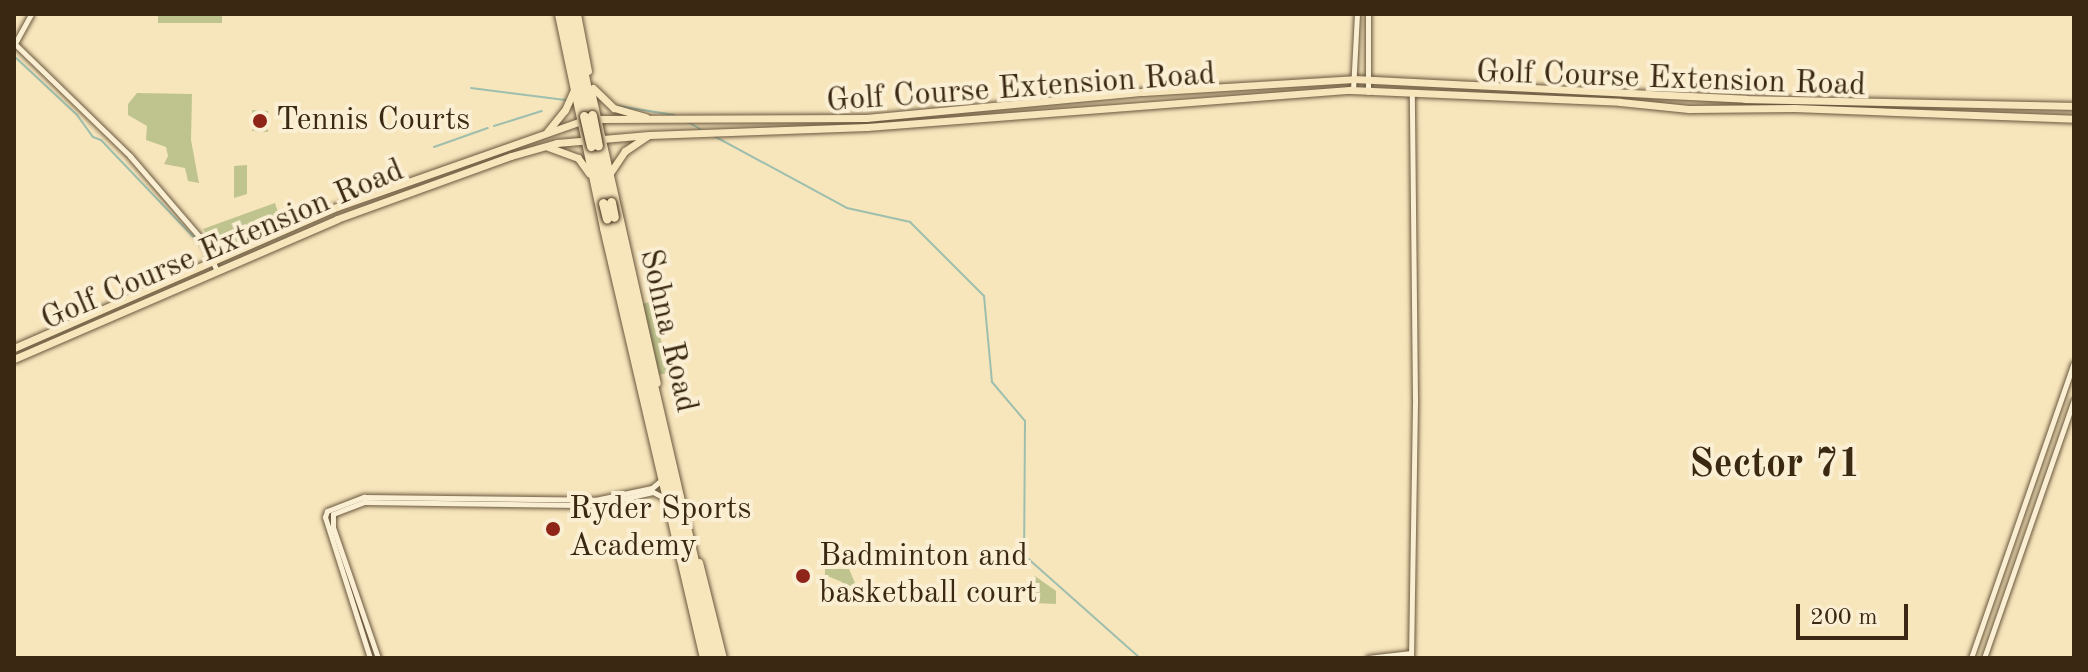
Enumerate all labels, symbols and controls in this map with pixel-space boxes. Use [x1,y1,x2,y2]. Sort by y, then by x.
street label: Golf Course Extension Road [1475,54,1867,106]
street label: Golf Course Extension Road [825,56,1217,122]
place label: Tennis Courts [276,102,470,140]
marker: Tennis Courts [251,112,269,130]
street label: Golf Course Extension Road [36,152,410,340]
street label: Sohna Road [630,246,704,416]
district label: Sector 71 [1689,442,1861,490]
place label: Ryder Sports Academy [569,492,751,567]
marker: Ryder Sports Academy [544,520,562,538]
place label: Badminton and basketball court [819,539,1037,614]
marker: Badminton and basketball court [794,567,812,585]
scale bar [1800,588,1912,638]
text: 200 m [1810,606,1878,630]

